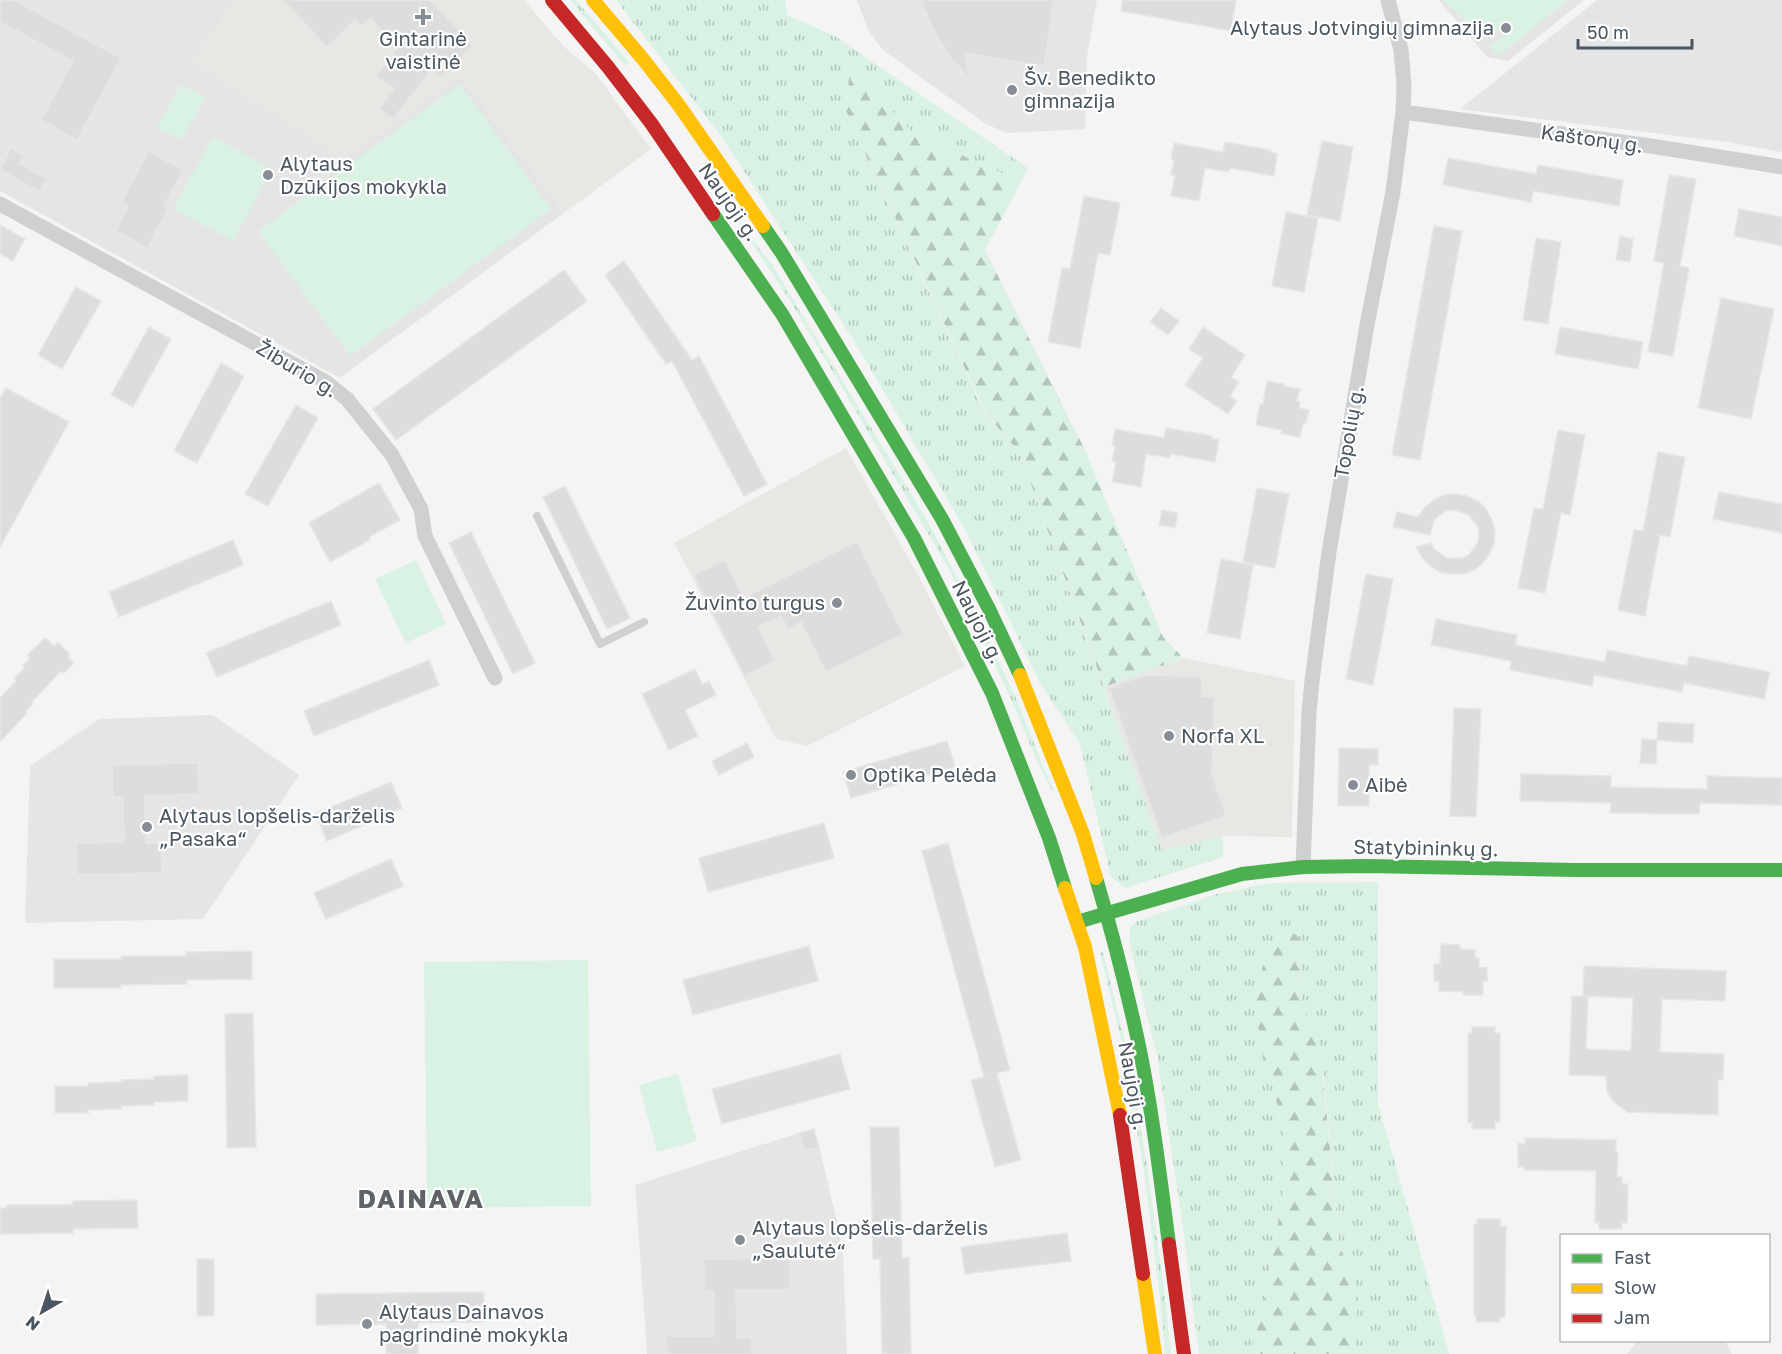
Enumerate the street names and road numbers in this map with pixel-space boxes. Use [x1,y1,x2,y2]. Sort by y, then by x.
street label: Kaštonų g. [1539,119,1645,157]
street label: Naujoji g. [694,158,765,245]
street label: Žiburio g. [253,335,342,402]
street label: Topolių g. [1328,383,1368,480]
street label: Naujoji g. [948,576,1010,667]
street label: Statybininkų g. [1353,834,1499,860]
street label: Naujoji g. [1114,1039,1154,1132]

